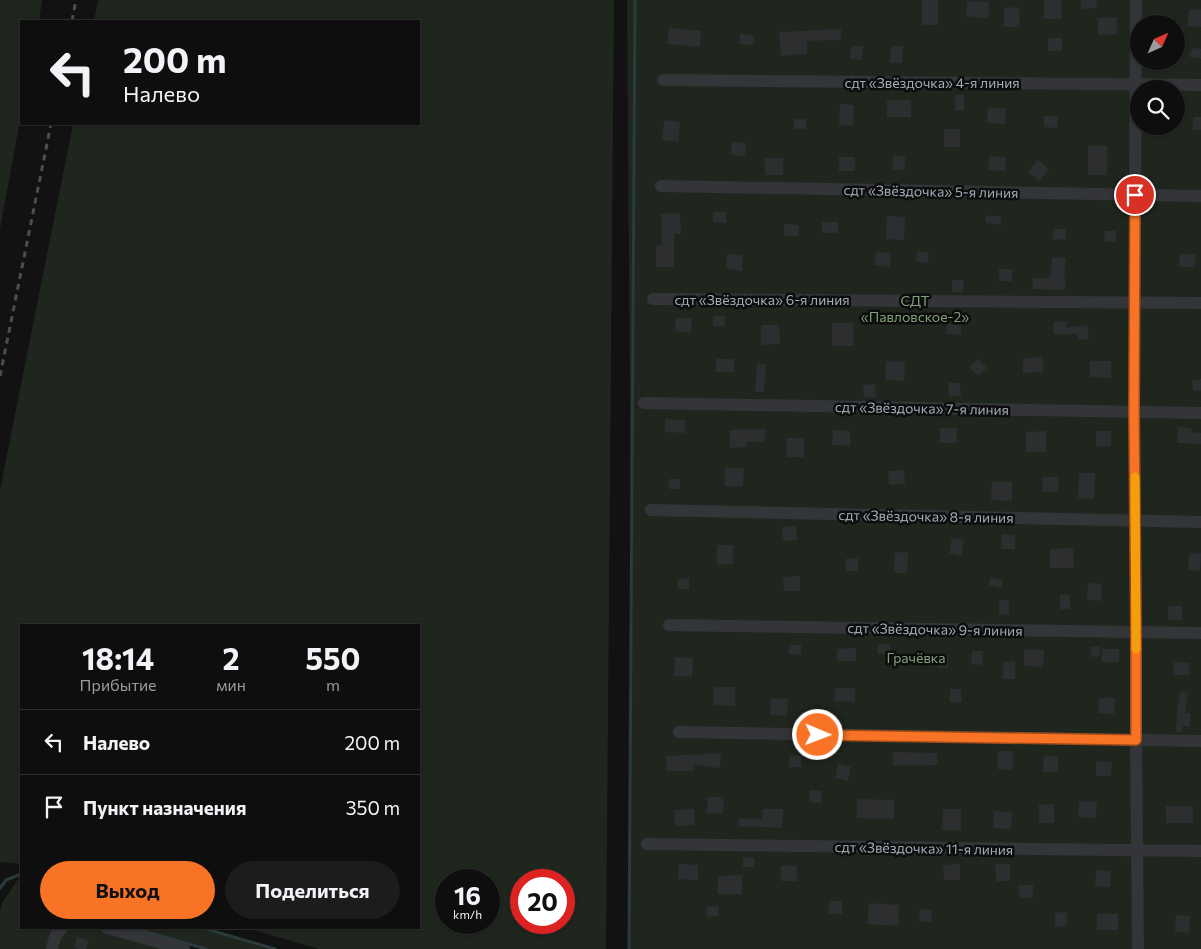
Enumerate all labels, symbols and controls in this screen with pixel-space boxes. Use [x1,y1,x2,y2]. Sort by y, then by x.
north arrow [1130,15,1185,70]
map controls [1130,15,1185,135]
text: 200 m [123,37,226,80]
icon: left [40,40,105,105]
street label: сдт «Звёздочка» 4-я линия [844,74,1020,91]
text: Налево [123,80,200,107]
button: search [1130,80,1185,135]
pin [1114,174,1156,216]
street label: сдт «Звёздочка» 5-я линия [843,181,1019,201]
icon: arrive [1121,181,1149,209]
street label: сдт «Звёздочка» 6-я линия [674,291,850,308]
park label: СДТ «Павловское-2» [861,292,969,325]
street label: сдт «Звёздочка» 7-я линия [835,398,1009,418]
street label: сдт «Звёздочка» 8-я линия [838,506,1014,526]
street label: сдт «Звёздочка» 9-я линия [847,619,1023,639]
text: 18:14 [82,639,154,676]
text: 2 [222,639,240,676]
text: 550 [305,639,360,676]
park label: Грачёвка [886,649,946,666]
text: Прибытие [80,675,157,694]
text: мин [216,675,246,694]
text: m [326,675,340,694]
position arrow [791,708,843,760]
icon: left [40,728,68,756]
text: Налево [83,731,150,754]
text: 200 m [345,731,400,754]
icon: arrive [40,793,68,821]
text: Пункт назначения [83,796,246,819]
text: 350 m [346,796,400,819]
street label: сдт «Звёздочка» 11-я линия [835,838,1013,858]
button: Выход [40,861,215,919]
button: Поделиться [225,861,400,919]
speed limit sign: 20 [510,869,575,934]
text: 16 [454,880,481,910]
text: km/h [453,907,482,921]

